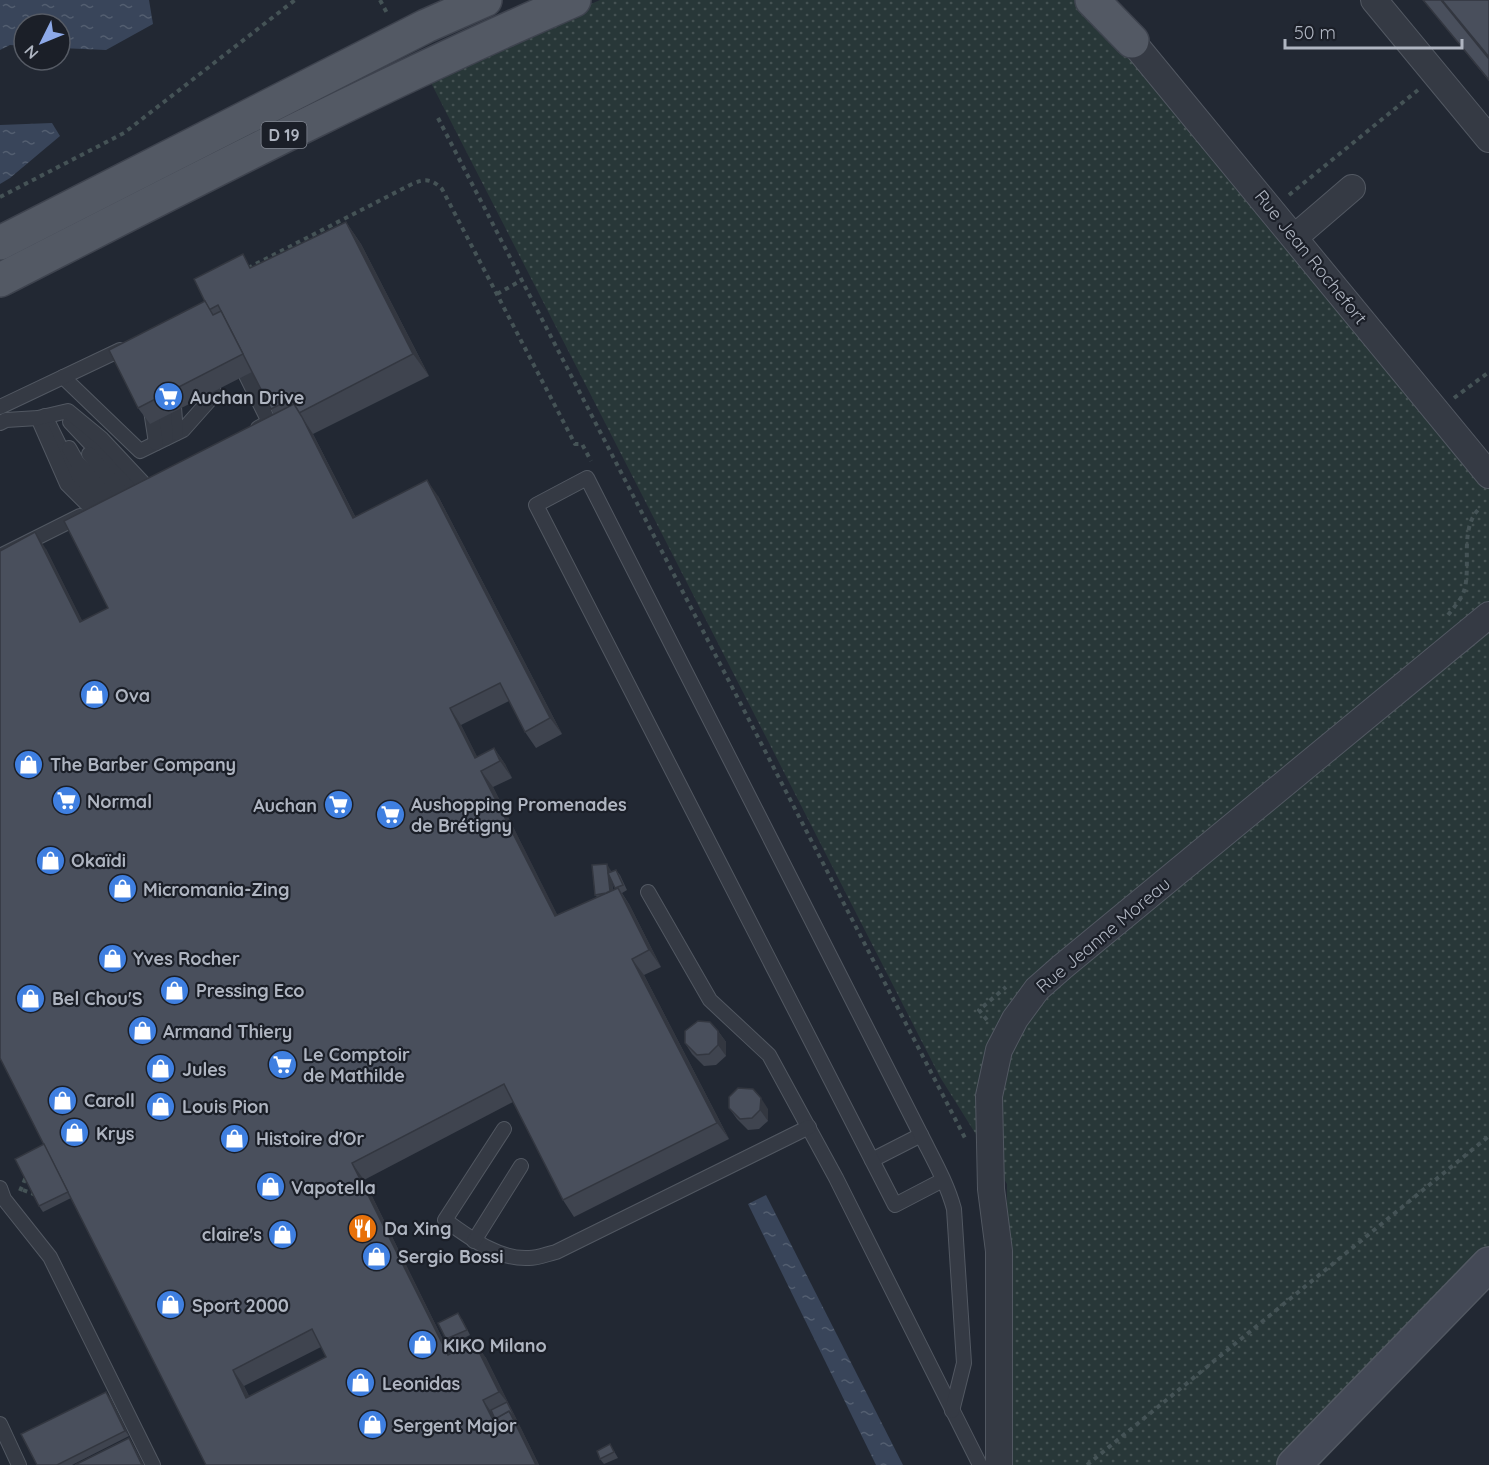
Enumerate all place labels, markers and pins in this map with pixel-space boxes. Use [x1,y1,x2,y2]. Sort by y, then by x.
supermarket icon: Auchan Drive [153,381,185,413]
place label: Auchan Drive [190,386,304,409]
shop icon: Ova [78,679,110,711]
place label: Ova [115,684,150,707]
shop icon: The Barber Company [13,748,45,780]
place label: The Barber Company [50,753,236,776]
supermarket icon: Normal [50,785,82,817]
supermarket icon: Auchan [322,789,354,821]
place label: Normal [87,790,152,813]
place label: Aushopping Promenades de Brétigny [411,793,627,837]
place label: Auchan [253,794,317,817]
supermarket icon: Aushopping Promenades de Brétigny [374,798,406,830]
shop icon: Okaïdi [34,844,66,876]
place label: Okaïdi [71,849,126,872]
shop icon: Micromania-Zing [106,873,138,905]
place label: Micromania-Zing [143,878,289,901]
shop icon: Yves Rocher [96,942,128,974]
place label: Yves Rocher [133,947,240,970]
shop icon: Pressing Eco [159,974,191,1006]
place label: Pressing Eco [196,979,305,1002]
shop icon: Bel Chou'S [15,982,47,1014]
place label: Bel Chou'S [52,987,143,1010]
shop icon: Armand Thiery [126,1015,158,1047]
place label: Armand Thiery [163,1020,292,1043]
place label: Le Comptoir de Mathilde [303,1043,410,1087]
supermarket icon: Le Comptoir de Mathilde [266,1048,298,1080]
shop icon: Jules [145,1053,177,1085]
place label: Jules [182,1058,227,1081]
shop icon: Caroll [47,1084,79,1116]
place label: Caroll [84,1089,135,1112]
shop icon: Louis Pion [145,1090,177,1122]
place label: Louis Pion [182,1095,269,1118]
shop icon: Krys [59,1117,91,1149]
place label: Krys [96,1122,135,1145]
shop icon: Histoire d'Or [219,1122,251,1154]
place label: Histoire d'Or [256,1127,364,1150]
shop icon: Vapotella [254,1171,286,1203]
place label: Vapotella [291,1176,376,1199]
restaurant icon: Da Xing [347,1212,379,1244]
place label: Da Xing [384,1217,451,1240]
shop icon: claire's [267,1218,299,1250]
place label: claire's [202,1223,262,1246]
shop icon: Sergio Bossi [361,1240,393,1272]
place label: Sergio Bossi [398,1245,504,1268]
shop icon: Sport 2000 [155,1289,187,1321]
place label: Sport 2000 [192,1294,289,1317]
shop icon: KIKO Milano [406,1329,438,1361]
place label: KIKO Milano [443,1334,547,1357]
shop icon: Leonidas [345,1367,377,1399]
place label: Leonidas [382,1372,461,1395]
shop icon: Sergent Major [356,1409,388,1441]
place label: Sergent Major [393,1414,517,1437]

